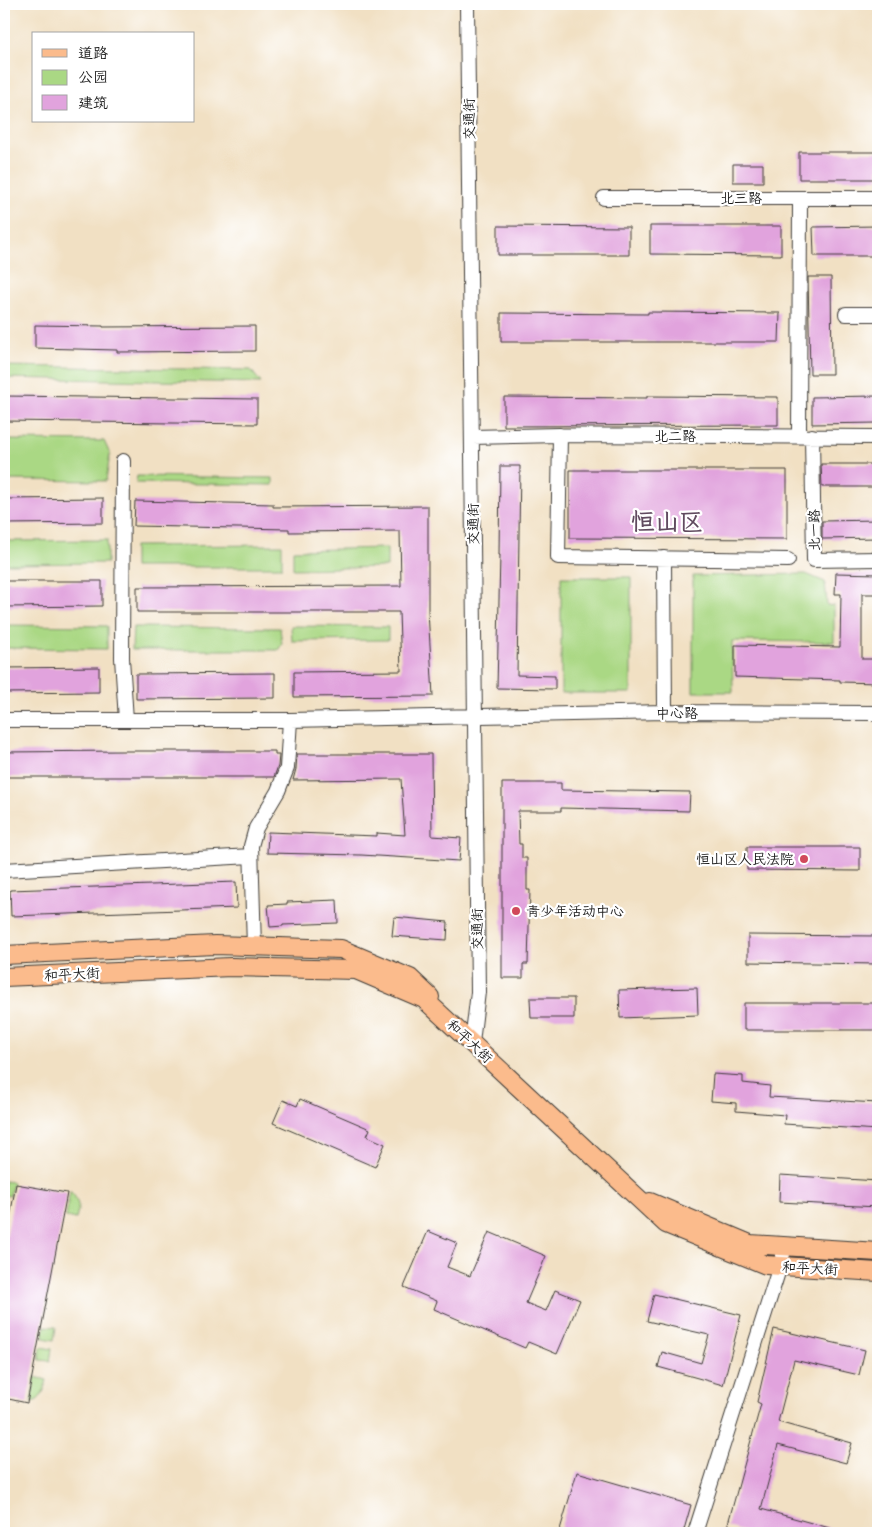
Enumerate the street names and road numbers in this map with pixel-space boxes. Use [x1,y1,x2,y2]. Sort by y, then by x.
street label: 交通街 [460,98,478,140]
street label: 北三路 [720,189,762,207]
street label: 北二路 [654,427,696,445]
street label: 交通街 [464,503,482,545]
street label: 北一路 [805,509,823,551]
street label: 中心路 [656,704,698,722]
street label: 交通街 [468,908,486,950]
street label: 和平大街 [44,964,100,984]
street label: 和平大街 [443,1015,497,1067]
street label: 和平大街 [782,1258,838,1278]

